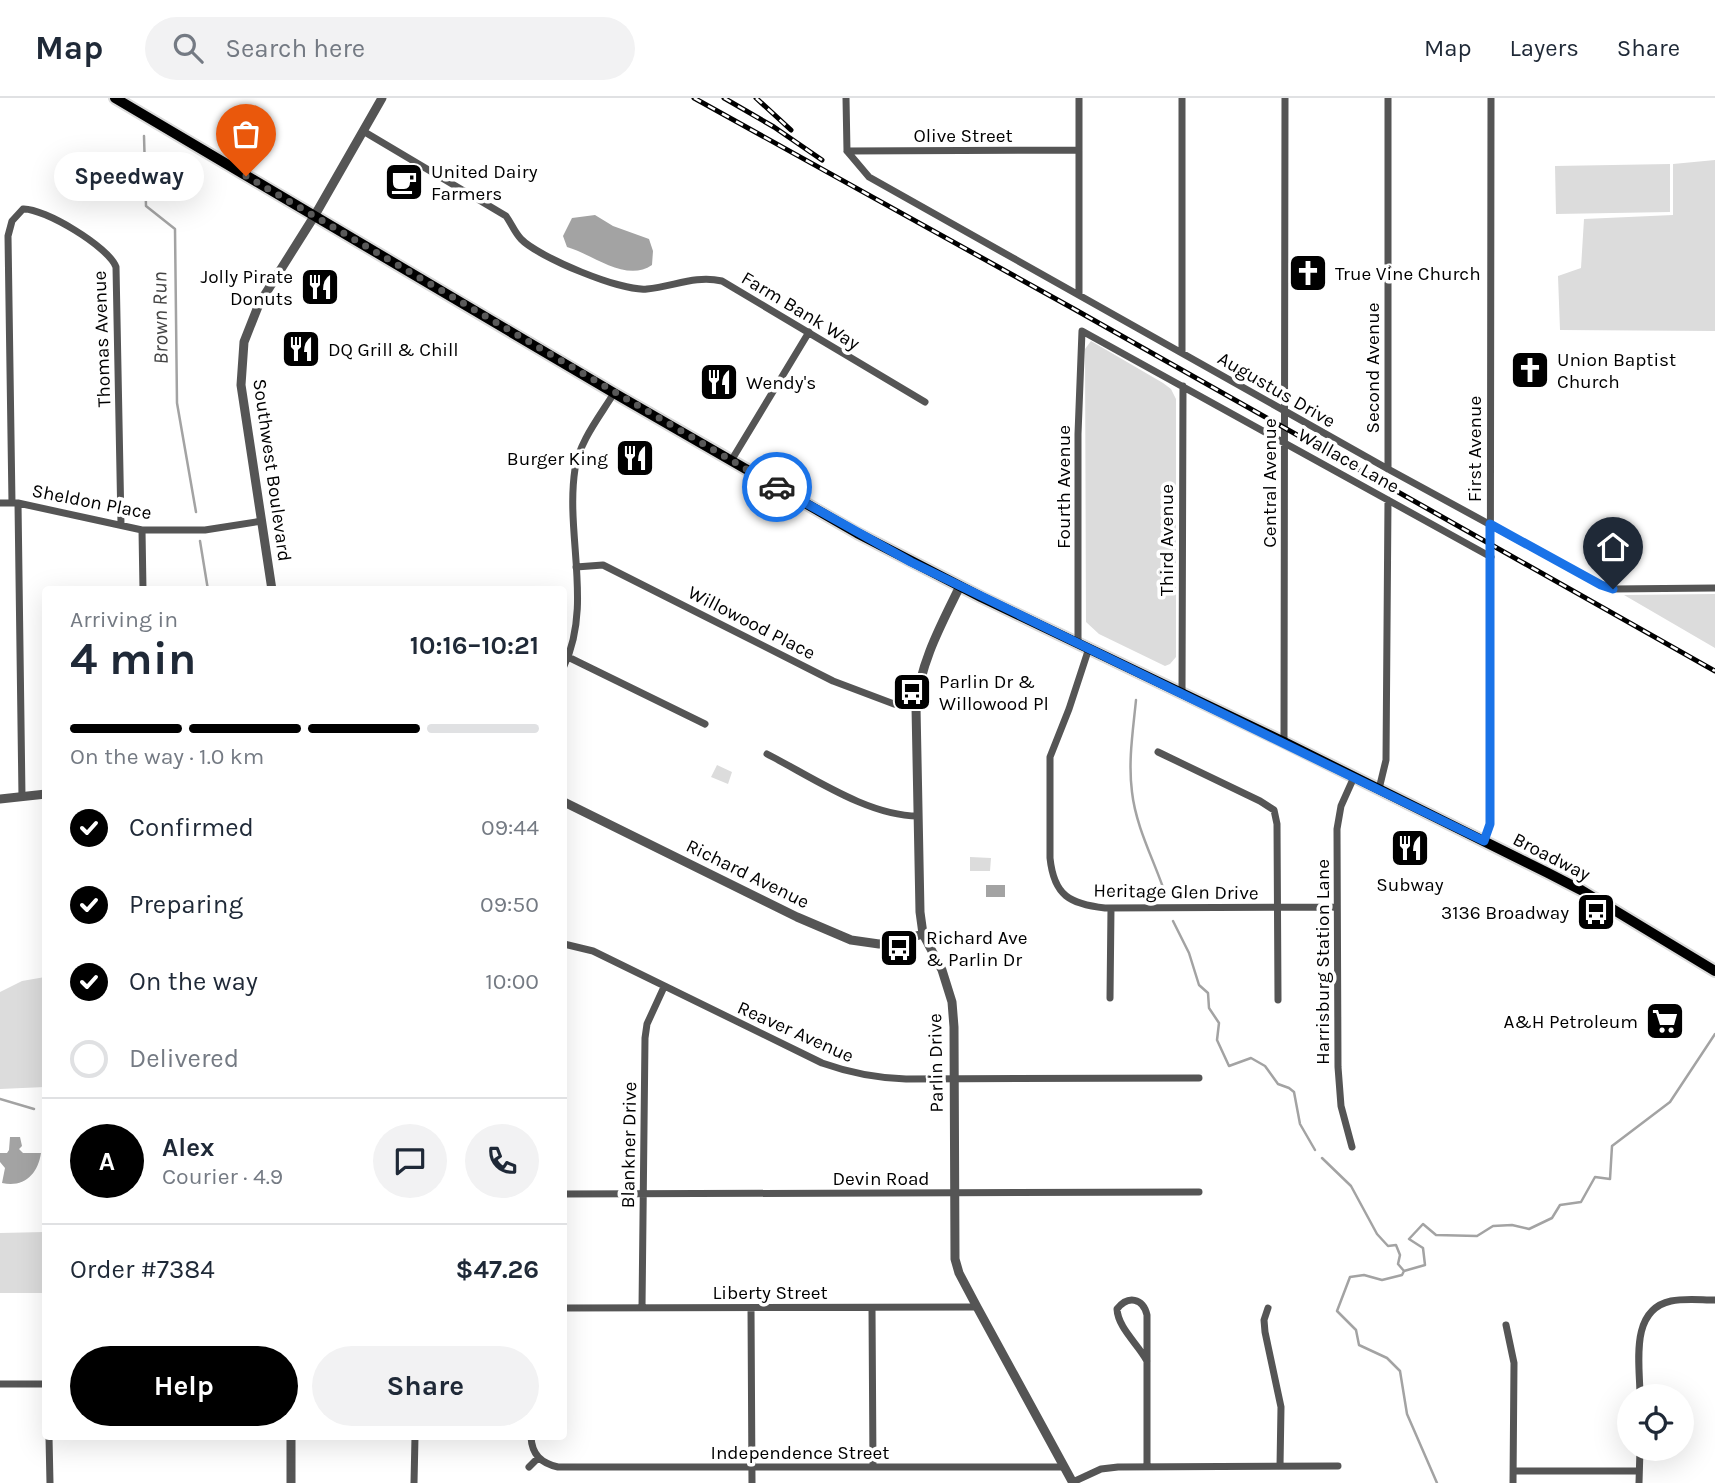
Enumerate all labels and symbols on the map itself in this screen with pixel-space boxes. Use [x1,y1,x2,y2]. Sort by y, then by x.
pin [216,104,276,176]
street label: Olive Street [913,125,1013,147]
callout: Speedway [54,152,204,200]
cafe icon: United Dairy Farmers [383,161,425,203]
place label: United Dairy Farmers [431,161,538,205]
church icon: True Vine Church [1287,252,1329,294]
place label: True Vine Church [1335,263,1481,285]
place label: Jolly Pirate Donuts [201,266,293,310]
restaurant icon: Jolly Pirate Donuts [299,266,341,308]
street label: Farm Bank Way [737,267,864,355]
street label: Thomas Avenue [89,270,115,408]
water label: Brown Run [147,271,173,365]
street label: Second Avenue [1362,302,1384,434]
restaurant icon: DQ Grill & Chill [280,328,322,370]
place label: DQ Grill & Chill [328,339,459,361]
street label: Augustus Drive [1214,347,1339,432]
church icon: Union Baptist Church [1509,349,1551,391]
place label: Union Baptist Church [1557,349,1676,393]
restaurant icon: Wendy's [698,361,740,403]
place label: Wendy's [746,372,816,394]
street label: Southwest Boulevard [248,377,296,563]
street label: First Avenue [1464,396,1486,502]
street label: Central Avenue [1259,418,1281,548]
street label: Wallace Lane [1294,424,1403,498]
street label: Fourth Avenue [1053,425,1075,549]
restaurant icon: Burger King [614,437,656,479]
place label: Burger King [507,448,608,470]
courier [742,452,812,522]
street label: Sheldon Place [30,480,154,524]
street label: Third Avenue [1156,484,1178,596]
pin [1583,517,1643,589]
street label: Willowood Place [684,581,819,664]
bus stop icon: Parlin Dr & Willowood Pl [891,671,933,713]
place label: Parlin Dr & Willowood Pl [939,671,1049,715]
restaurant icon: Subway [1389,827,1431,869]
street label: Broadway [1509,828,1594,886]
street label: Richard Avenue [682,835,813,913]
street label: Harrisburg Station Lane [1312,859,1334,1065]
place label: Subway [1376,874,1444,896]
street label: Heritage Glen Drive [1093,880,1259,904]
bus stop icon: 3136 Broadway [1575,891,1617,933]
place label: 3136 Broadway [1441,902,1569,924]
bus stop icon: Richard Ave & Parlin Dr [878,927,920,969]
place label: Richard Ave & Parlin Dr [926,927,1027,971]
street label: Reaver Avenue [734,996,857,1067]
supermarket icon: A&H Petroleum [1644,1000,1686,1042]
place label: A&H Petroleum [1503,1011,1638,1033]
street label: Parlin Drive [924,1013,948,1113]
street label: Blankner Drive [617,1081,641,1209]
street label: Devin Road [832,1168,930,1190]
street label: Liberty Street [712,1282,828,1304]
street label: Independence Street [711,1442,889,1464]

